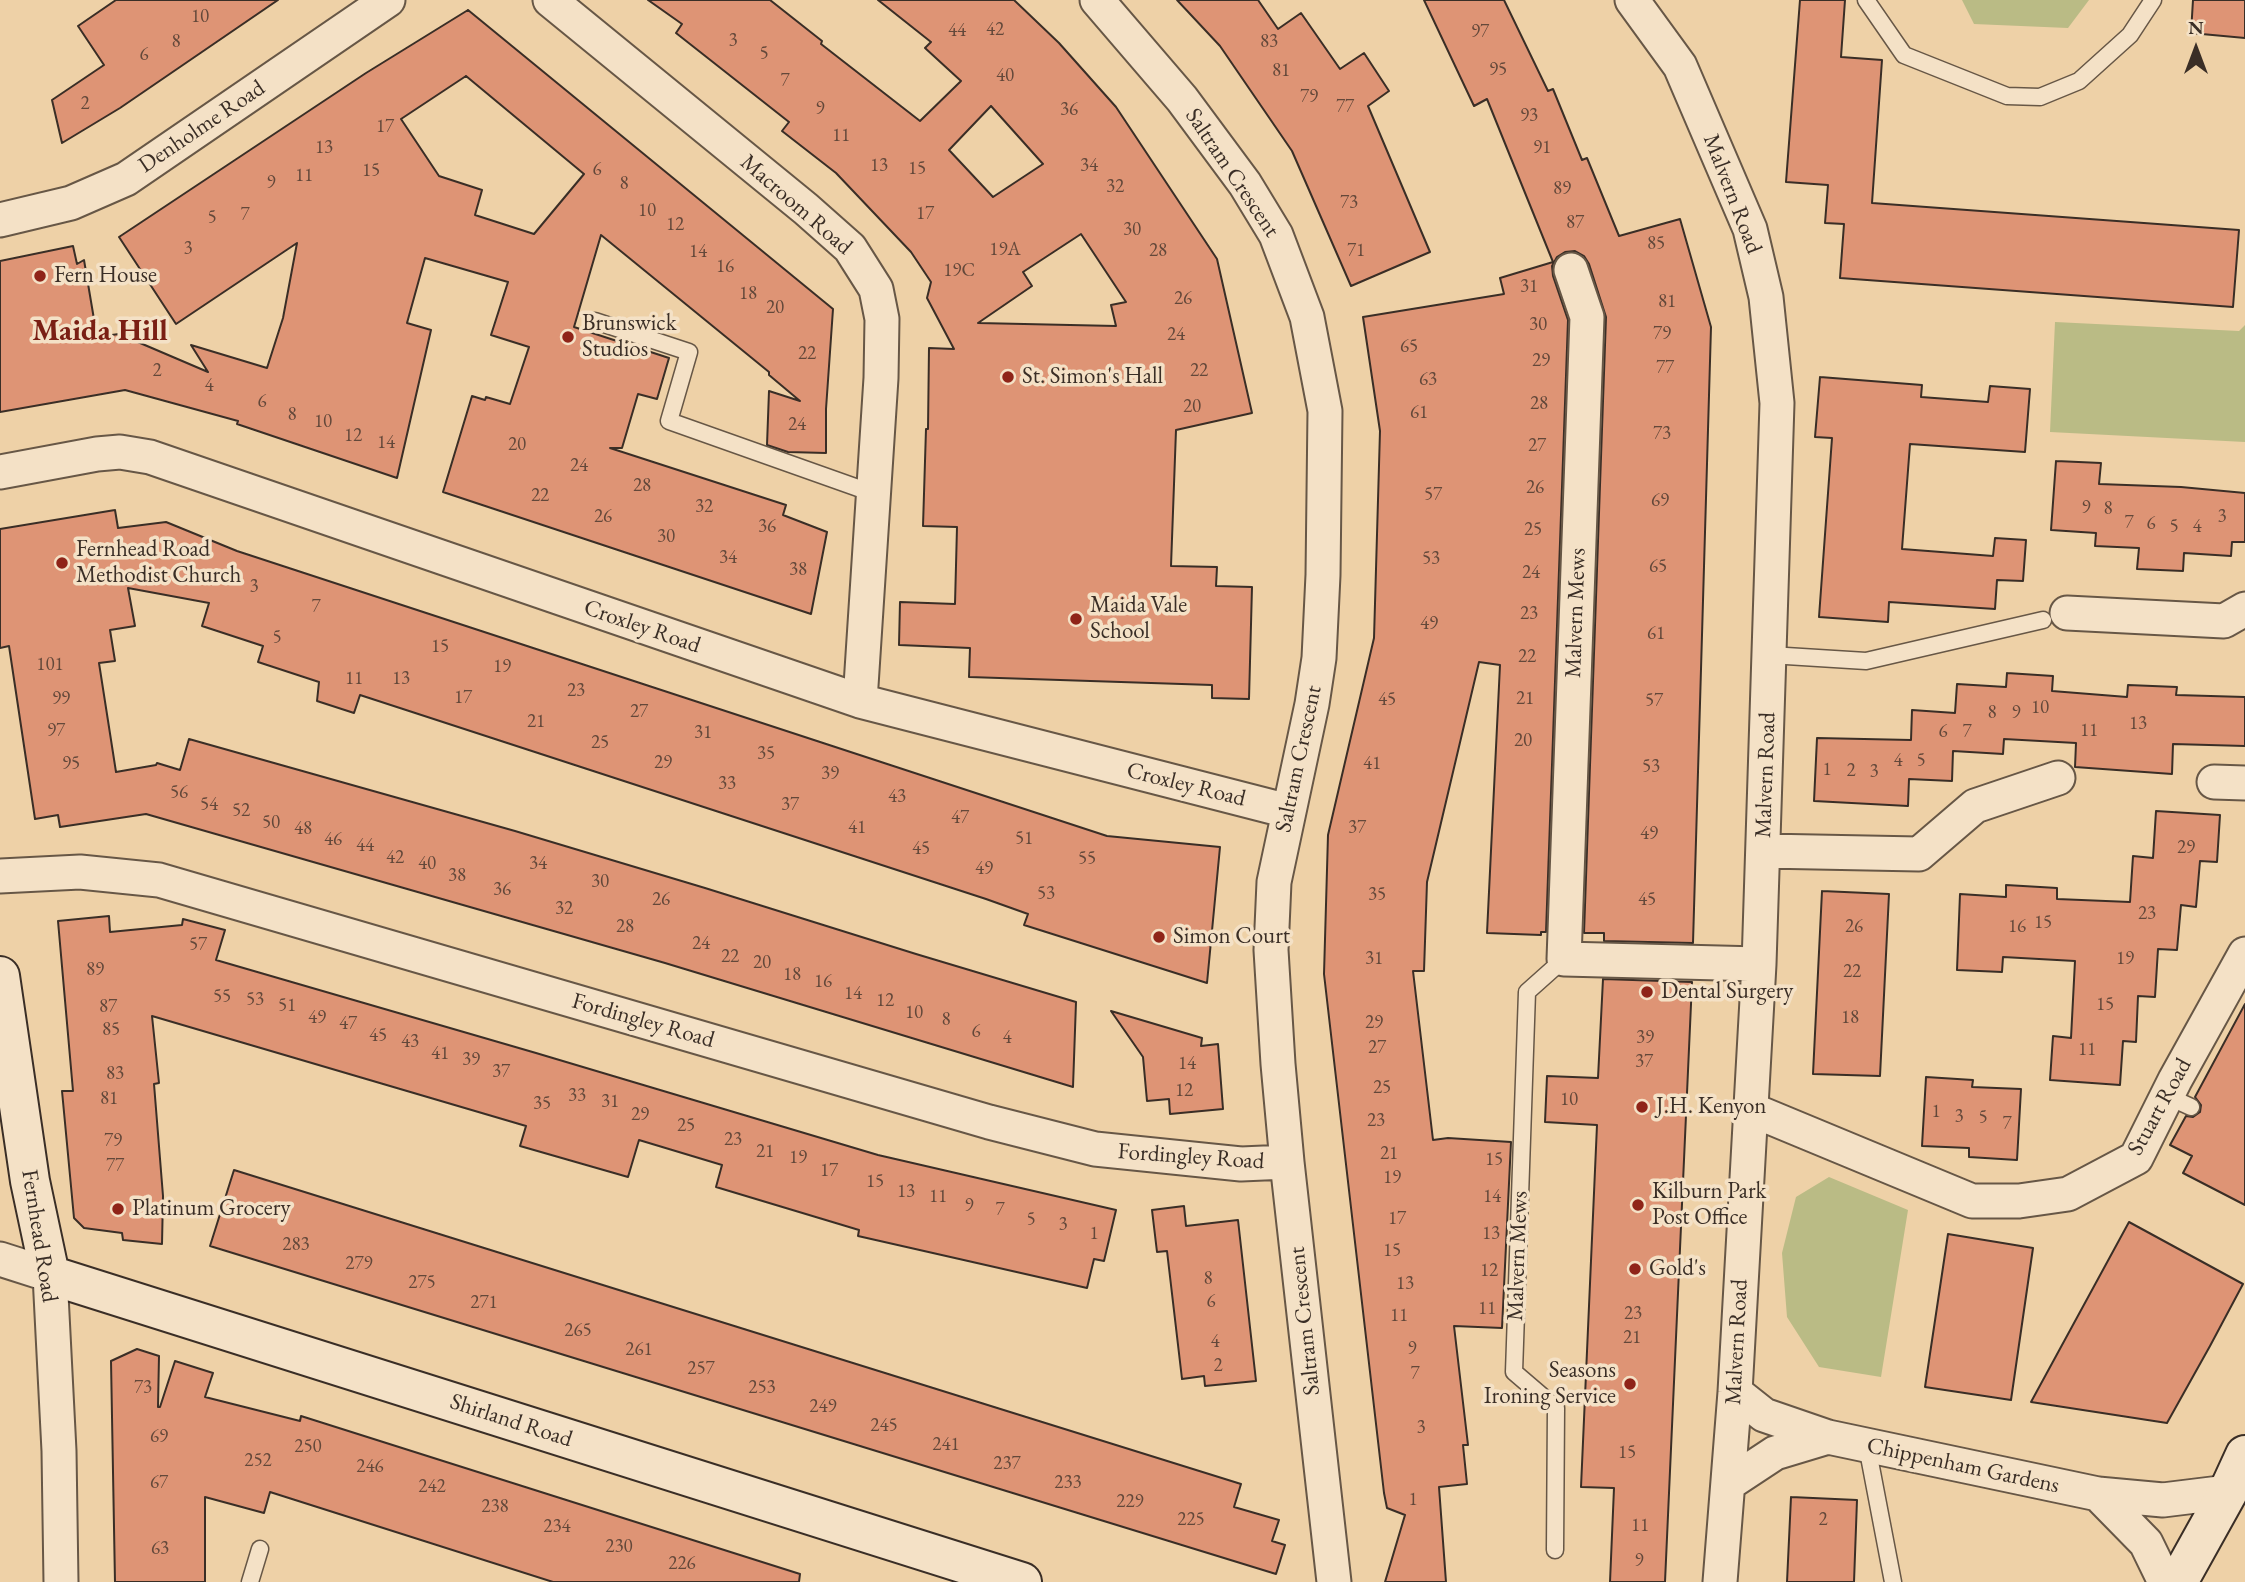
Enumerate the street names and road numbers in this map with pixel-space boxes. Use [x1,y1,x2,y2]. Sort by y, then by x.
street label: Denholme Road [134,75,270,179]
street label: Saltram Crescent [1179,103,1285,243]
street label: Malvern Road [1697,130,1767,258]
street label: Macroom Road [734,149,858,261]
street label: Malvern Mews [1560,547,1592,679]
street label: Croxley Road [580,594,704,660]
street label: Saltram Crescent [1270,683,1328,835]
street label: Malvern Road [1750,712,1782,838]
street label: Croxley Road [1124,757,1248,813]
street label: Fordingley Road [569,987,717,1055]
street label: Stuart Road [2122,1054,2198,1160]
street label: Fordingley Road [1117,1138,1265,1176]
street label: Fernhead Road [15,1168,63,1304]
street label: Malvern Mews [1502,1190,1534,1322]
street label: Saltram Crescent [1283,1245,1327,1397]
street label: Malvern Road [1720,1278,1754,1406]
street label: Shirland Road [446,1388,576,1454]
street label: Chippenham Gardens [1864,1432,2062,1500]

